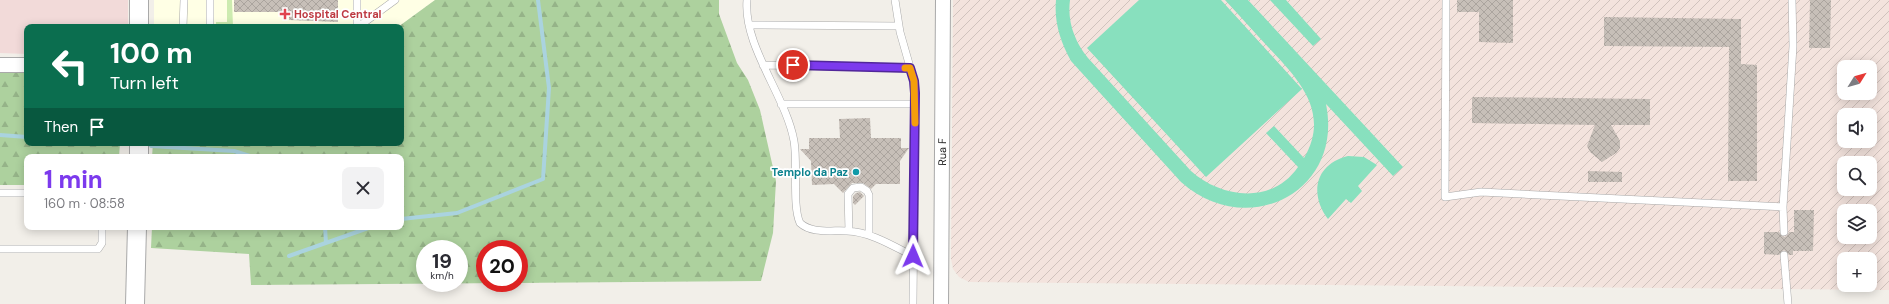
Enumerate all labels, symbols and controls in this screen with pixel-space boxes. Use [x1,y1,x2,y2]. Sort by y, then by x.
place label: Hospital Central [294,7,382,21]
marker: Hospital Central [279,8,291,20]
text: 100 m [110,35,193,72]
icon: left [44,40,96,92]
pin [776,48,810,82]
icon: arrive [782,54,804,76]
north arrow [1837,60,1877,100]
map controls [1837,60,1877,292]
text: Turn left [110,71,179,95]
button: sound [1837,108,1877,148]
icon: arrive [86,116,108,138]
text: Then [44,117,78,137]
street label: Rua F [935,138,949,166]
button: search [1837,156,1877,196]
text: 1 min [44,164,103,195]
place label: Templo da Paz [772,165,848,179]
button: close [342,167,384,209]
marker: Templo da Paz [851,167,861,177]
text: 160 m · 08:58 [44,195,125,212]
button: layers [1837,204,1877,244]
position arrow [892,235,934,277]
speed limit sign: 20 [476,240,528,292]
text: 19 [432,248,452,274]
button: + [1837,252,1877,292]
text: km/h [430,269,454,282]

